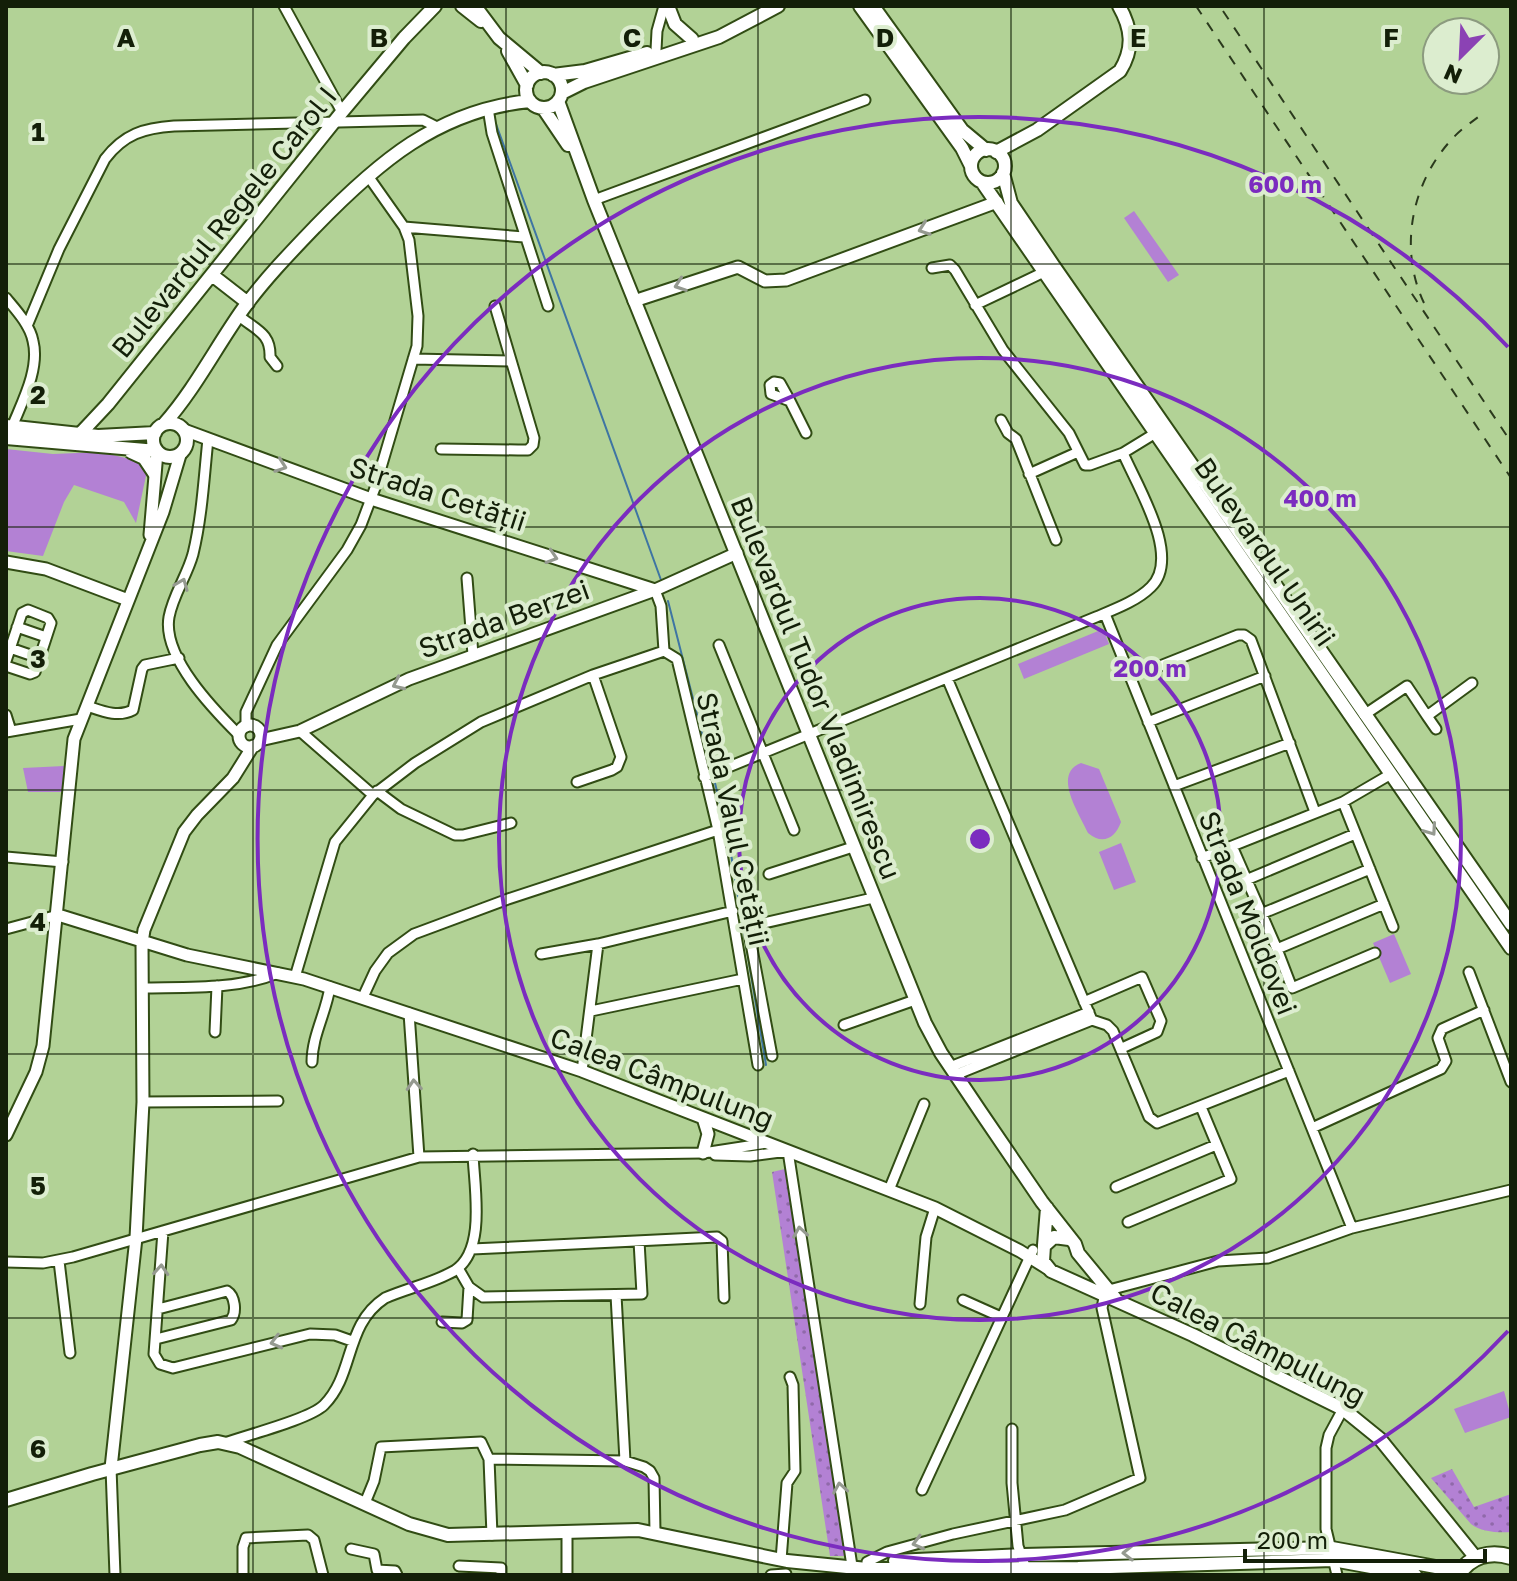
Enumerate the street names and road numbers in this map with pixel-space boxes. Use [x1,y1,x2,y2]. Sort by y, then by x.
street label: Bulevardul Regele Carol I [104,80,343,364]
street label: Strada Cetății [345,449,531,539]
street label: Bulevardul Unirii [1188,451,1343,652]
street label: Bulevardul Tudor Vladimirescu [724,492,908,884]
street label: Strada Berzei [414,572,594,665]
street label: Strada Valul Cetății [690,689,776,949]
street label: Strada Moldovei [1193,806,1304,1020]
street label: Calea Câmpulung [546,1020,779,1135]
street label: Calea Câmpulung [1145,1275,1371,1412]

